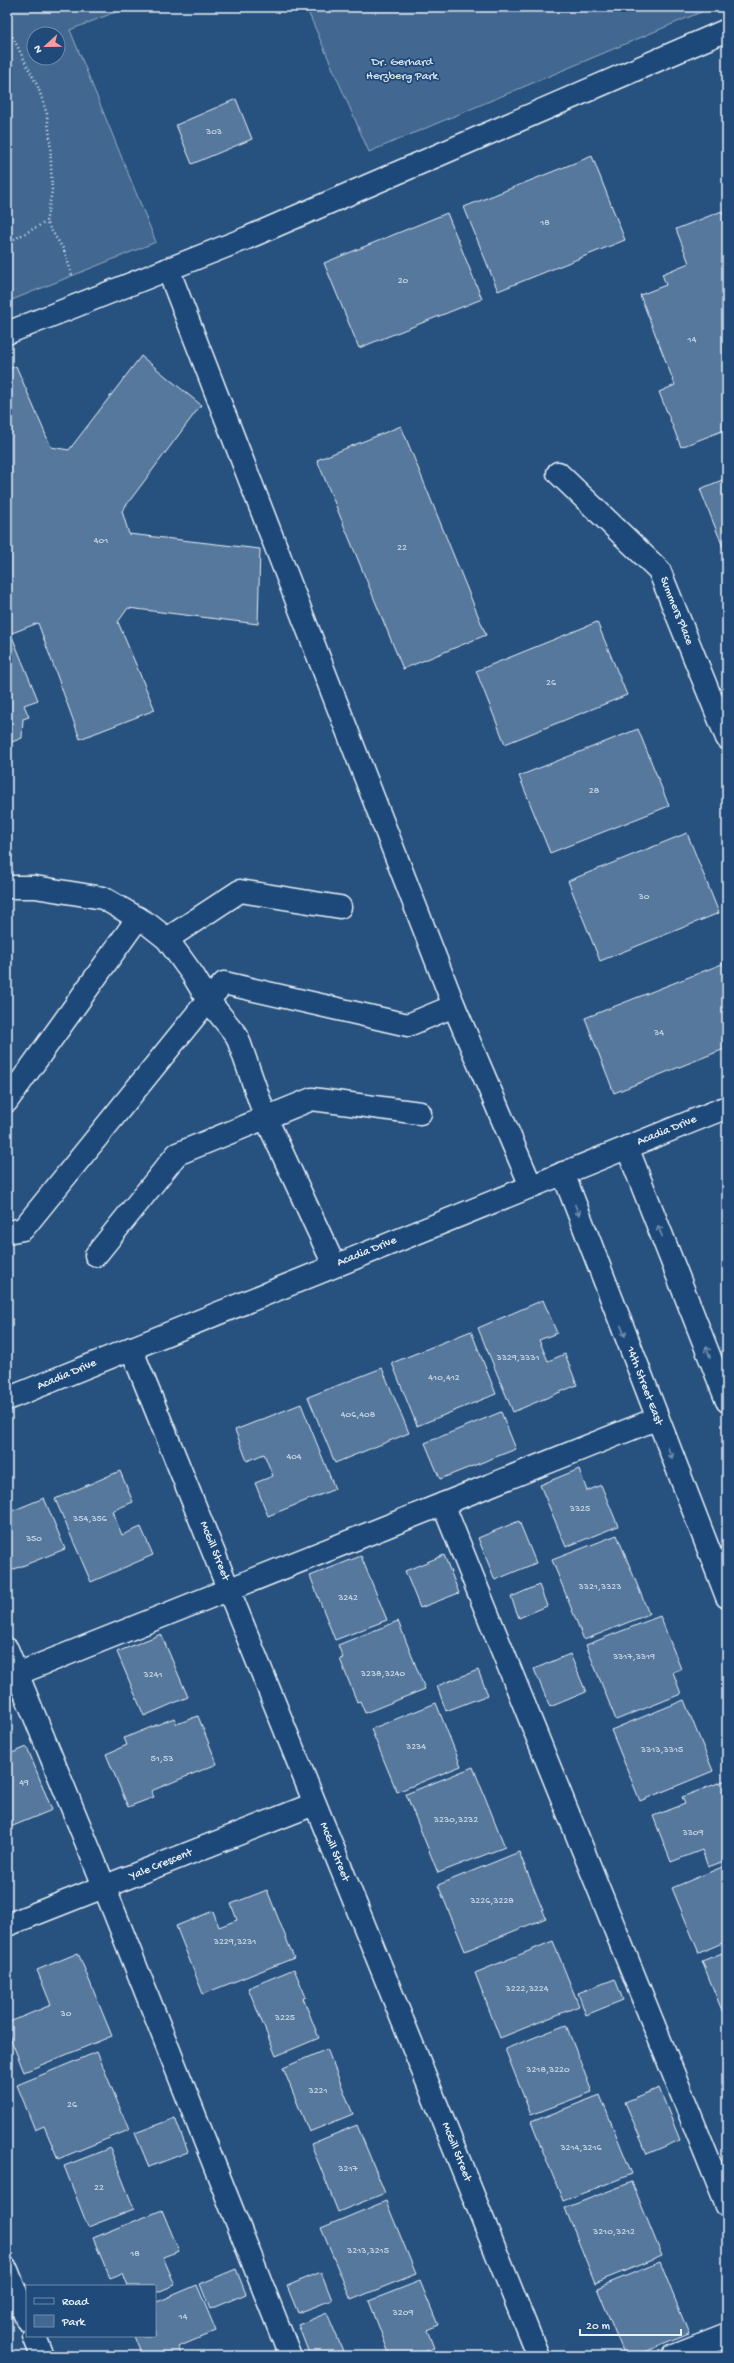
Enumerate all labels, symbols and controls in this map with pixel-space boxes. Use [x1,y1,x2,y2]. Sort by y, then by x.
north arrow [26,26,66,66]
text: N [32,43,45,55]
park label: Dr. Gerhard Herzberg Park [366,56,440,84]
house number: 303 [205,126,222,138]
house number: 18 [539,217,550,229]
house number: 20 [398,275,409,287]
house number: 14 [687,334,697,346]
house number: 401 [94,535,108,547]
house number: 22 [397,542,407,554]
street label: Summers Place [656,575,696,648]
house number: 26 [546,677,557,689]
house number: 28 [589,785,600,797]
house number: 30 [638,891,650,903]
house number: 34 [653,1027,664,1039]
street label: Acadia Drive [635,1112,700,1149]
one-way arrow [573,1203,581,1215]
one-way arrow [656,1226,663,1238]
street label: Acadia Drive [335,1233,400,1270]
one-way arrow [620,1325,627,1338]
street label: 14th Street East [622,1344,666,1428]
one-way arrow [703,1347,711,1359]
house number: 3329,3331 [495,1352,540,1364]
street label: Acadia Drive [35,1356,100,1394]
house number: 410,412 [428,1372,460,1384]
house number: 406,408 [341,1409,376,1421]
one-way arrow [666,1446,674,1458]
house number: 404 [286,1451,302,1463]
house number: 3325 [569,1503,590,1515]
house number: 354,356 [72,1513,108,1525]
street label: McGill Street [196,1519,233,1584]
house number: 350 [25,1533,42,1545]
house number: 3321,3323 [578,1581,621,1593]
house number: 3242 [337,1592,358,1604]
house number: 3317,3319 [612,1651,655,1663]
house number: 3238,3240 [360,1668,406,1680]
house number: 3241 [143,1669,162,1681]
house number: 3234 [405,1741,426,1753]
house number: 3313,3315 [640,1744,683,1756]
house number: 51,53 [151,1753,173,1765]
house number: 49 [19,1777,29,1789]
house number: 3230,3232 [433,1814,478,1826]
street label: McGill Street [316,1820,353,1885]
house number: 3309 [681,1827,704,1839]
street label: Yale Crescent [127,1846,195,1884]
house number: 3226,3228 [469,1895,514,1907]
house number: 3229,3231 [213,1936,256,1948]
house number: 3222,3224 [505,1983,549,1995]
house number: 30 [60,2008,72,2020]
house number: 3225 [274,2012,295,2024]
house number: 3218,3220 [525,2064,570,2076]
house number: 3221 [307,2085,328,2097]
house number: 26 [67,2099,78,2111]
street label: McGill Street [438,2120,475,2185]
house number: 3214,3216 [559,2142,603,2154]
house number: 3217 [337,2163,358,2175]
house number: 22 [94,2182,104,2194]
house number: 3210,3212 [592,2226,635,2238]
house number: 3213,3215 [346,2245,389,2257]
house number: 18 [129,2248,140,2260]
legend [26,2285,156,2337]
text: Road [62,2296,89,2310]
house number: 3209 [392,2307,413,2319]
house number: 14 [178,2311,188,2323]
scale bar [580,2311,681,2337]
text: Park [61,2316,87,2330]
text: 20 m [586,2320,611,2334]

